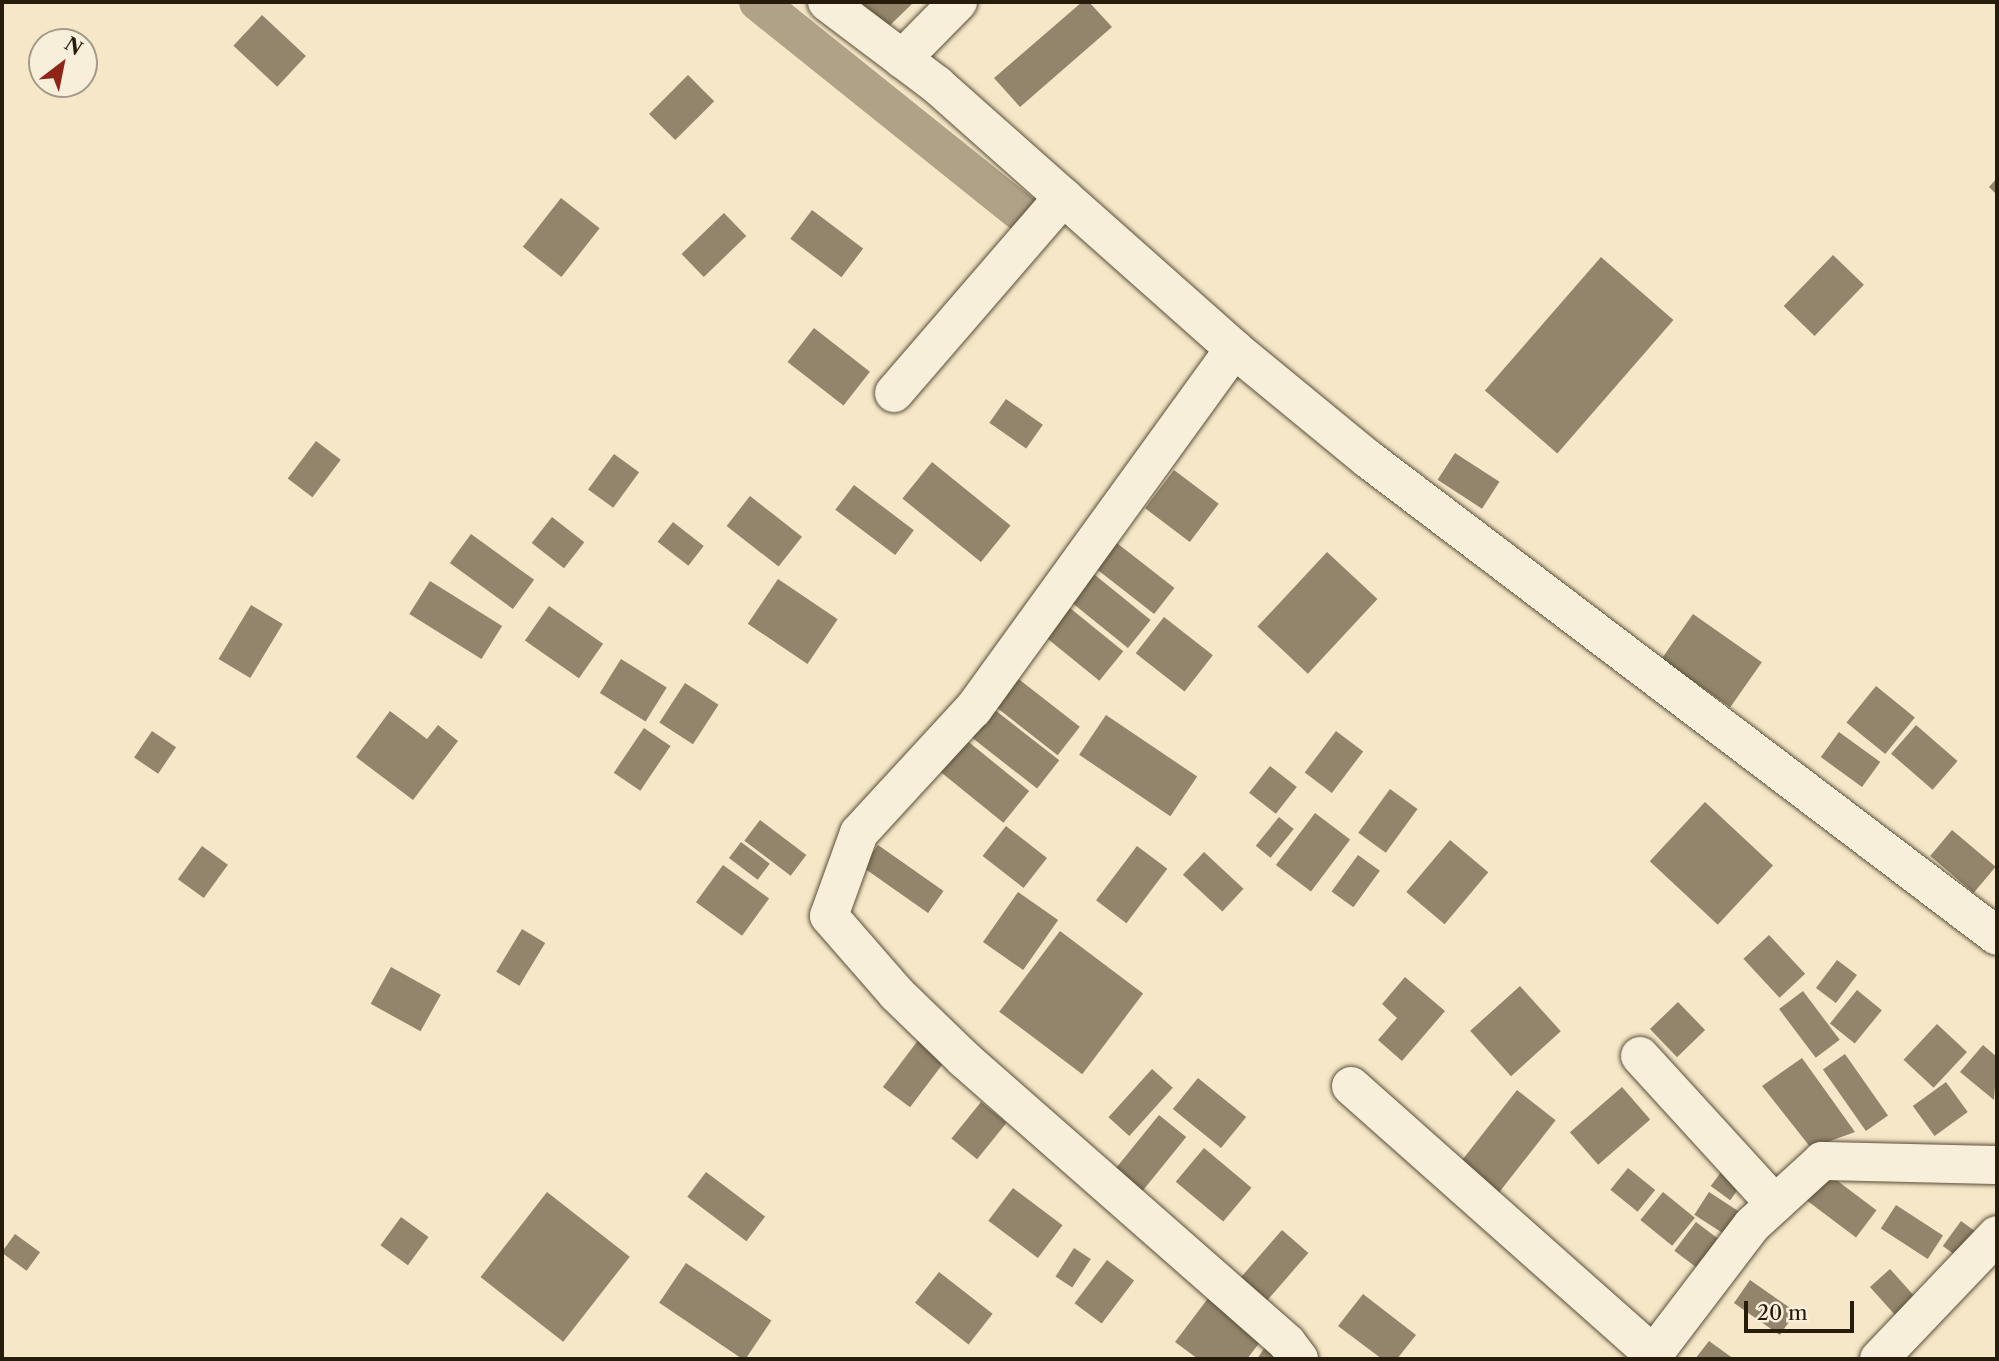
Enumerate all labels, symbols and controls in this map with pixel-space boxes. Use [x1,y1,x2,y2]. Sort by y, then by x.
north arrow [28,28,98,98]
text: N [60,32,86,61]
scale bar [1747,1288,1857,1332]
text: 20 m [1757,1300,1808,1325]

